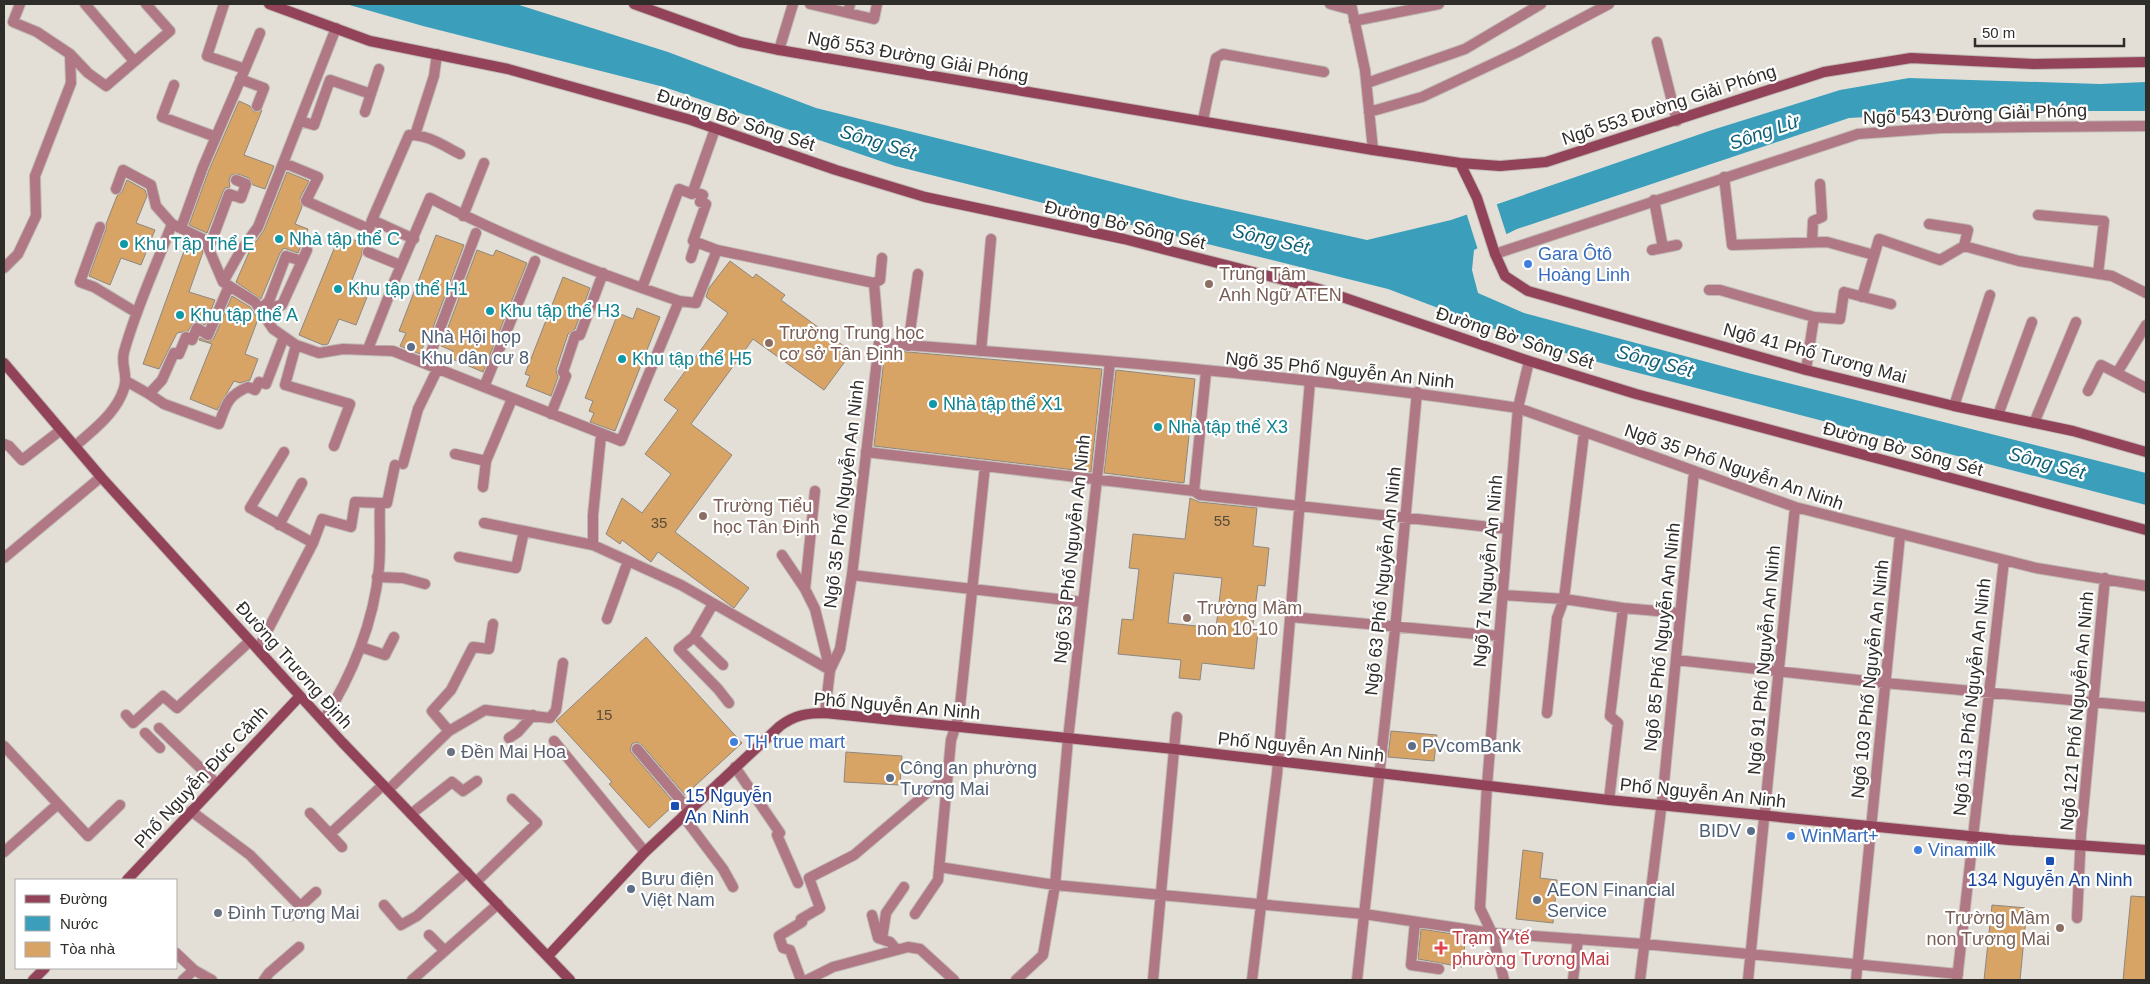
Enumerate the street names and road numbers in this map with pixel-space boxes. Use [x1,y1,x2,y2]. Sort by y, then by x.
street label: Ngõ 553 Đường Giải Phóng [806,28,1030,86]
street label: Ngõ 553 Đường Giải Phóng [1559,61,1779,149]
street label: Đường Bờ Sông Sét [655,85,817,155]
street label: Ngõ 543 Đường Giải Phóng [1863,100,2087,128]
street label: Đường Bờ Sông Sét [1042,197,1208,253]
street label: Đường Bờ Sông Sét [1434,303,1596,373]
street label: Ngõ 41 Phố Tương Mai [1721,319,1909,387]
street label: Ngõ 35 Phố Nguyễn An Ninh [1224,347,1456,392]
street label: Ngõ 35 Phố Nguyễn An Ninh [819,378,868,609]
street label: Đường Bờ Sông Sét [1821,418,1985,480]
street label: Ngõ 35 Phố Nguyễn An Ninh [1622,419,1846,514]
street label: Ngõ 53 Phố Nguyễn An Ninh [1049,433,1094,665]
street label: Ngõ 63 Phố Nguyễn An Ninh [1360,465,1405,697]
street label: Ngõ 71 Nguyễn An Ninh [1469,474,1506,668]
street label: Ngõ 85 Phố Nguyễn An Ninh [1639,521,1684,753]
street label: Ngõ 91 Phố Nguyễn An Ninh [1743,544,1784,776]
street label: Ngõ 103 Phố Nguyễn An Ninh [1847,558,1892,799]
street label: Ngõ 113 Phố Nguyễn An Ninh [1949,577,1994,817]
street label: Ngõ 121 Phố Nguyễn An Ninh [2056,590,2097,832]
street label: Đường Trương Định [232,597,356,733]
street label: Phố Nguyễn An Ninh [813,688,981,723]
street label: Phố Nguyễn Đức Cảnh [129,701,272,852]
street label: Phố Nguyễn An Ninh [1217,727,1385,766]
street label: Phố Nguyễn An Ninh [1619,773,1787,812]

